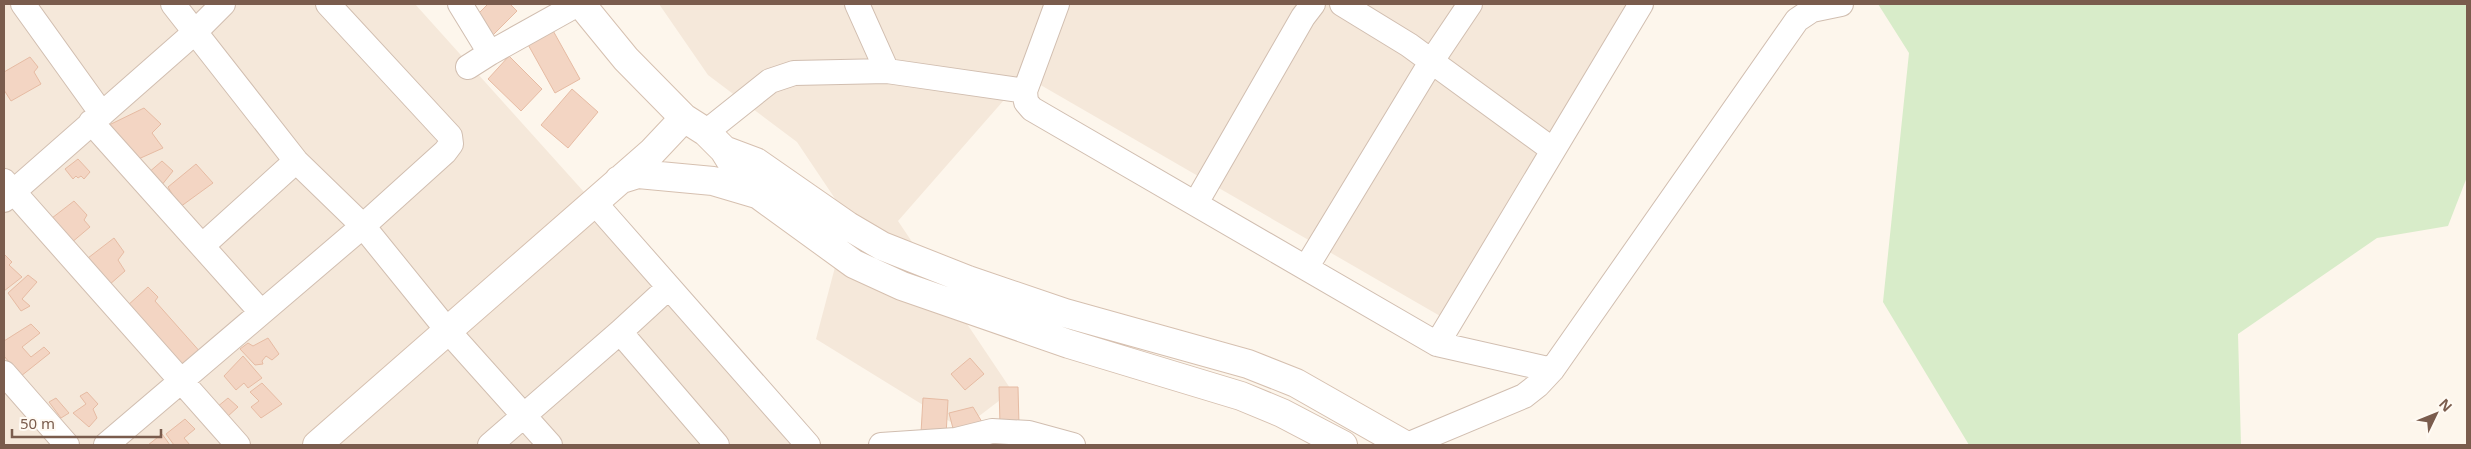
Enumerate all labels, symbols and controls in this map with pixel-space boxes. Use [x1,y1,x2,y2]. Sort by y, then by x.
north arrow [2411,389,2461,439]
text: N [2435,394,2457,415]
scale bar [12,406,161,438]
text: 50 m [20,413,55,433]

